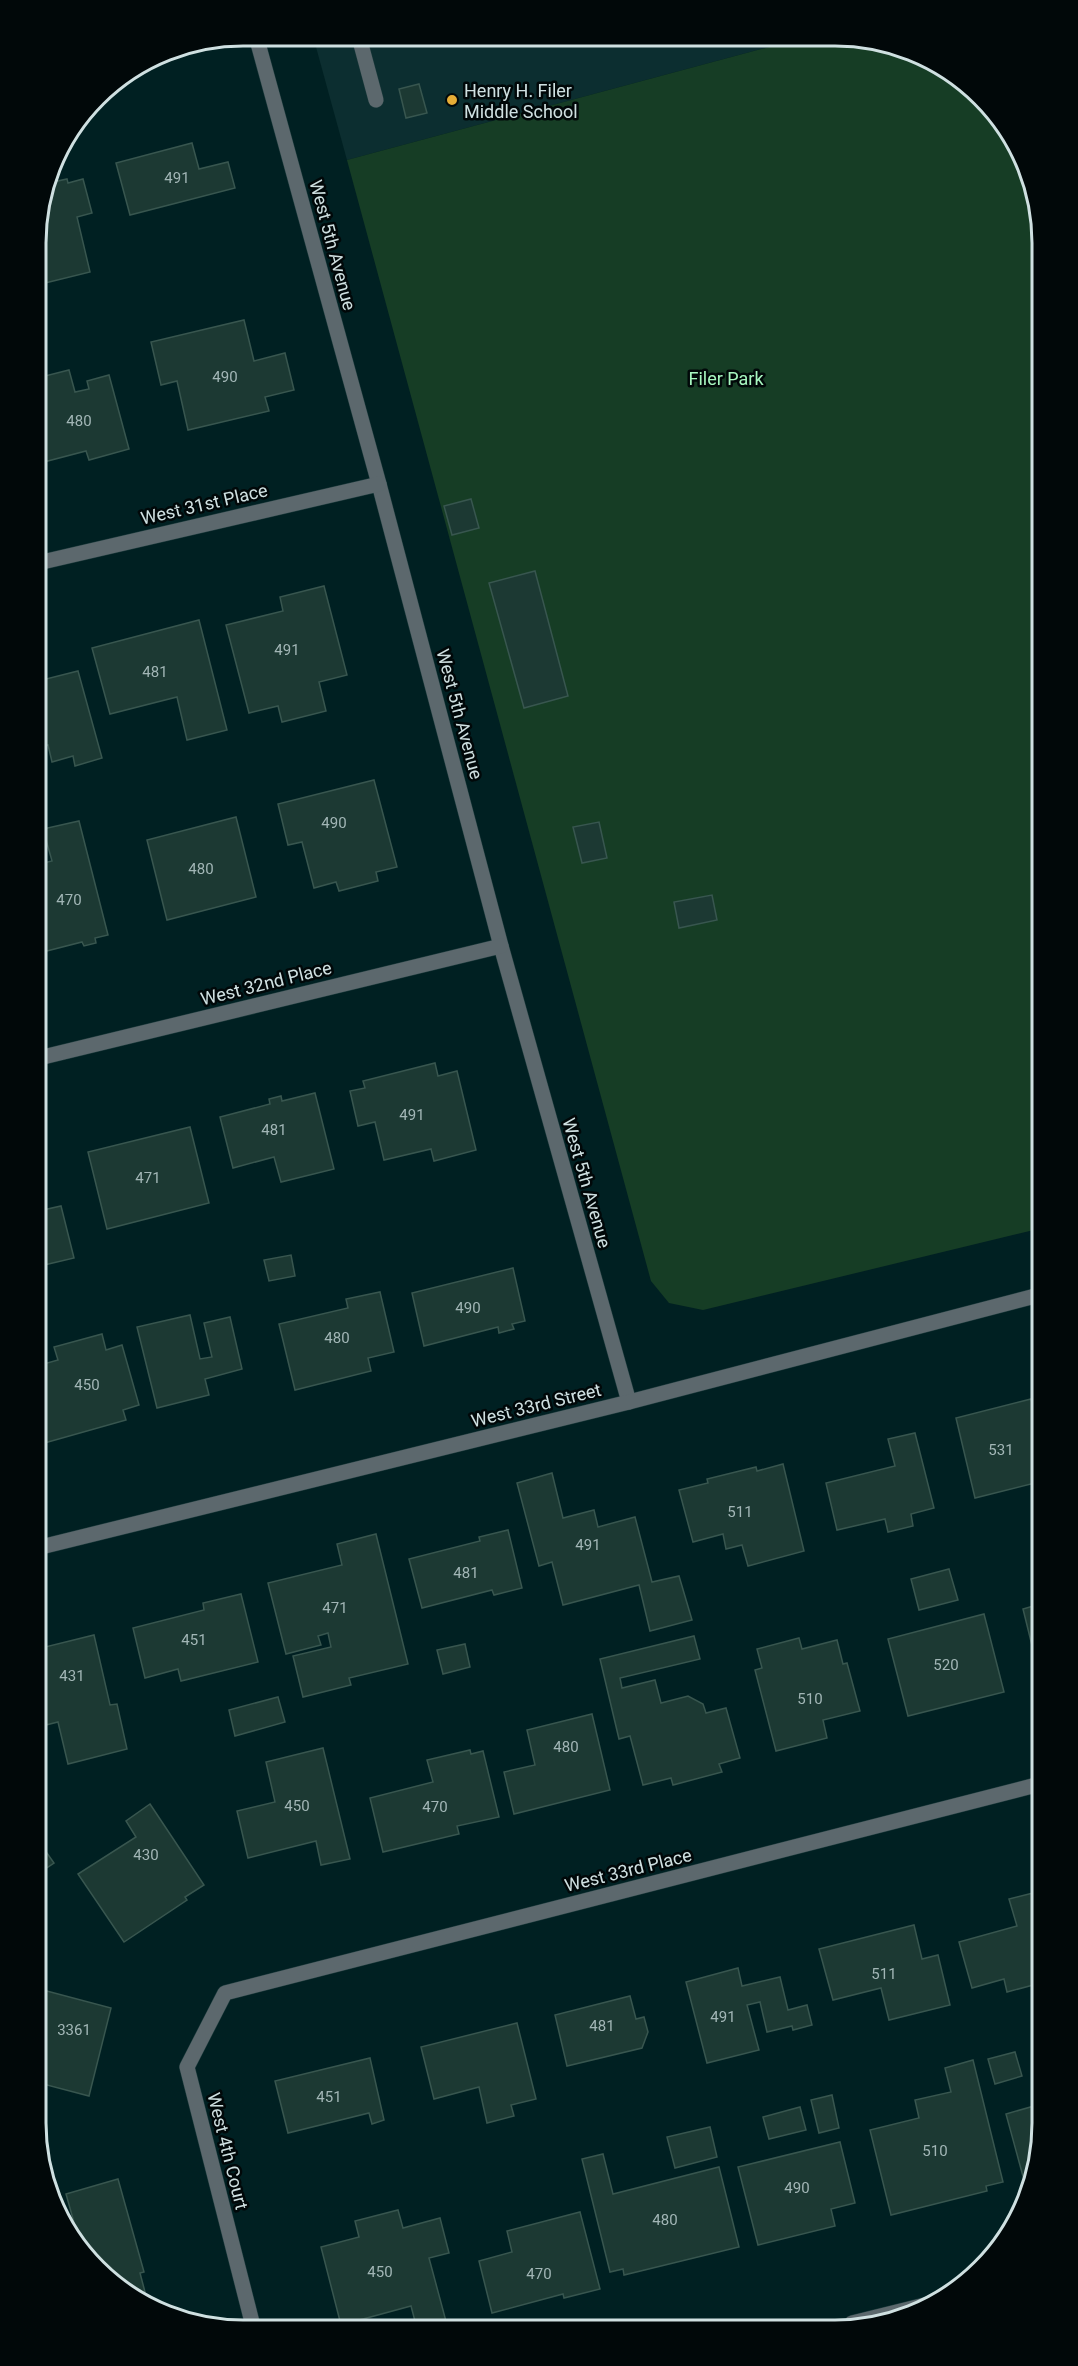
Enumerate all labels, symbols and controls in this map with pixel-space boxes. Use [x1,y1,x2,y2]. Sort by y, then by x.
place label: Henry H. Filer Middle School [464,80,578,122]
marker: Henry H. Filer Middle School [445,93,459,107]
house number: 491 [164,169,190,187]
street label: West 5th Avenue [305,177,361,313]
house number: 490 [212,368,238,386]
park label: Filer Park [688,368,764,389]
house number: 480 [66,412,92,430]
street label: West 31st Place [139,479,269,529]
house number: 491 [274,641,300,659]
street label: West 5th Avenue [432,646,488,782]
house number: 481 [142,663,168,681]
house number: 490 [321,814,347,832]
house number: 480 [188,860,214,878]
house number: 470 [56,891,82,909]
street label: West 32nd Place [198,957,334,1009]
house number: 491 [399,1106,425,1124]
street label: West 5th Avenue [558,1116,616,1250]
house number: 481 [261,1121,287,1139]
house number: 471 [135,1169,161,1187]
house number: 490 [455,1299,481,1317]
house number: 480 [324,1329,350,1347]
house number: 450 [74,1376,100,1394]
street label: West 33rd Street [469,1379,603,1431]
house number: 531 [988,1441,1014,1459]
house number: 511 [727,1503,753,1521]
house number: 491 [575,1536,601,1554]
house number: 481 [453,1564,479,1582]
house number: 471 [322,1599,348,1617]
house number: 451 [181,1631,207,1649]
house number: 520 [933,1656,959,1674]
house number: 431 [59,1667,85,1685]
house number: 510 [797,1690,823,1708]
house number: 480 [553,1738,579,1756]
house number: 450 [284,1797,310,1815]
house number: 470 [422,1798,448,1816]
street label: West 33rd Place [562,1844,694,1896]
house number: 430 [133,1846,159,1864]
house number: 511 [871,1965,897,1983]
house number: 491 [710,2008,736,2026]
house number: 481 [589,2017,615,2035]
house number: 3361 [57,2021,91,2039]
house number: 451 [316,2088,342,2106]
street label: West 4th Court [203,2090,253,2212]
house number: 510 [922,2142,948,2160]
house number: 490 [784,2179,810,2197]
house number: 480 [652,2211,678,2229]
house number: 450 [367,2263,393,2281]
house number: 470 [526,2265,552,2283]

